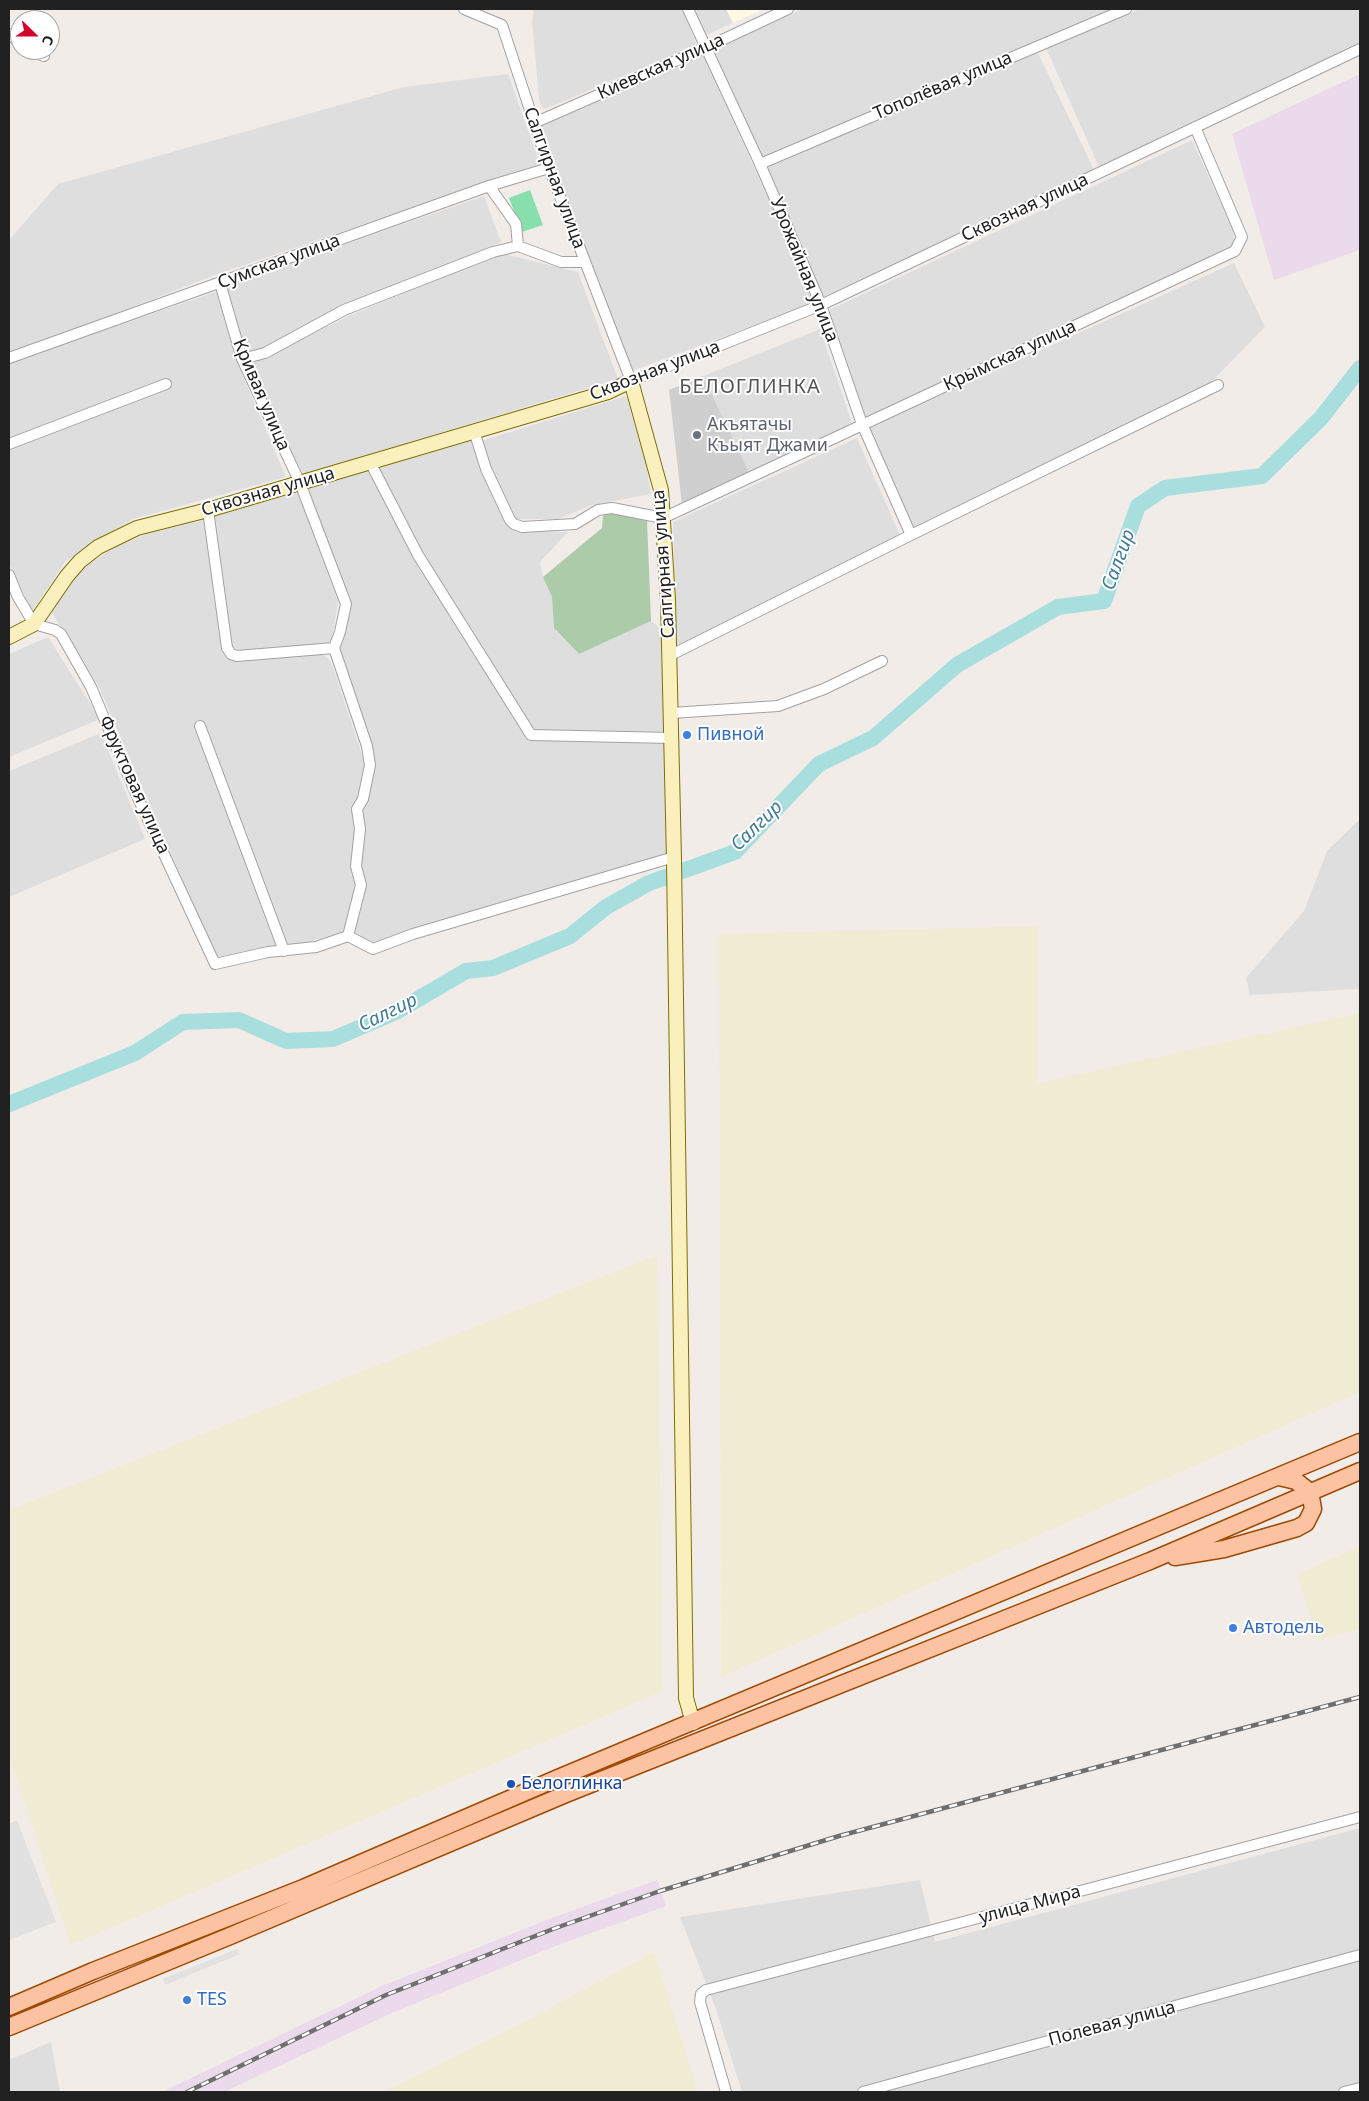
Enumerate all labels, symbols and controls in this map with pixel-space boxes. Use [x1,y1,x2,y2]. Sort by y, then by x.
north arrow [10,10,60,60]
street label: Киевская улица [594,29,728,105]
text: С [38,33,59,48]
street label: Тополёвая улица [871,47,1015,125]
street label: Салгирная улица [518,104,590,252]
street label: Сквозная улица [958,169,1092,247]
street label: Урожайная улица [765,195,843,345]
street label: Сумская улица [215,230,343,294]
street label: Крымская улица [940,316,1080,396]
street label: Кривая улица [228,336,294,454]
street label: Сквозная улица [587,336,723,406]
district label: БЕЛОГЛИНКА [678,375,822,399]
place label: Акъятачы Къыят Джами [707,414,828,456]
marker: Акъятачы Къыят Джами [691,429,703,441]
street label: Сквозная улица [199,463,337,521]
street label: Салгирная улица [648,489,680,639]
water label: Салгир [1098,527,1140,593]
street label: Фруктовая улица [94,713,174,857]
place label: Пивной [697,724,764,746]
marker: Пивной [681,729,693,741]
water label: Салгир [727,796,787,856]
water label: Салгир [355,989,421,1037]
place label: Автодель [1243,1617,1324,1639]
marker: Автодель [1227,1622,1239,1634]
place label: Белоглинка [521,1773,623,1795]
marker: Белоглинка [505,1778,517,1790]
street label: улица Мира [977,1881,1083,1929]
place label: TES [197,1989,227,2011]
marker: TES [181,1994,193,2006]
street label: Полевая улица [1046,1997,1178,2051]

